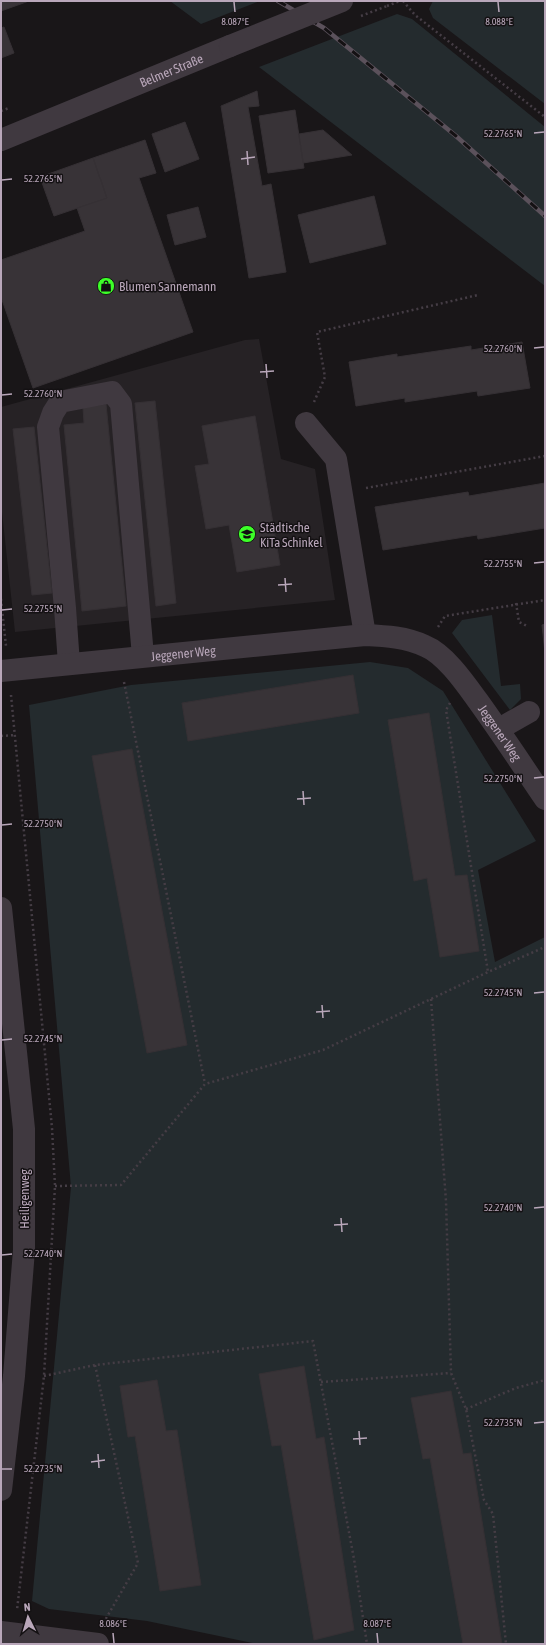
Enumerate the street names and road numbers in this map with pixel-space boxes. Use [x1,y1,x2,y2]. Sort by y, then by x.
street label: Belmer Straße [137,50,205,90]
street label: Jeggener Weg [150,642,217,664]
street label: Jeggener Weg [475,702,525,764]
street label: Heiligenweg [17,1169,32,1229]

